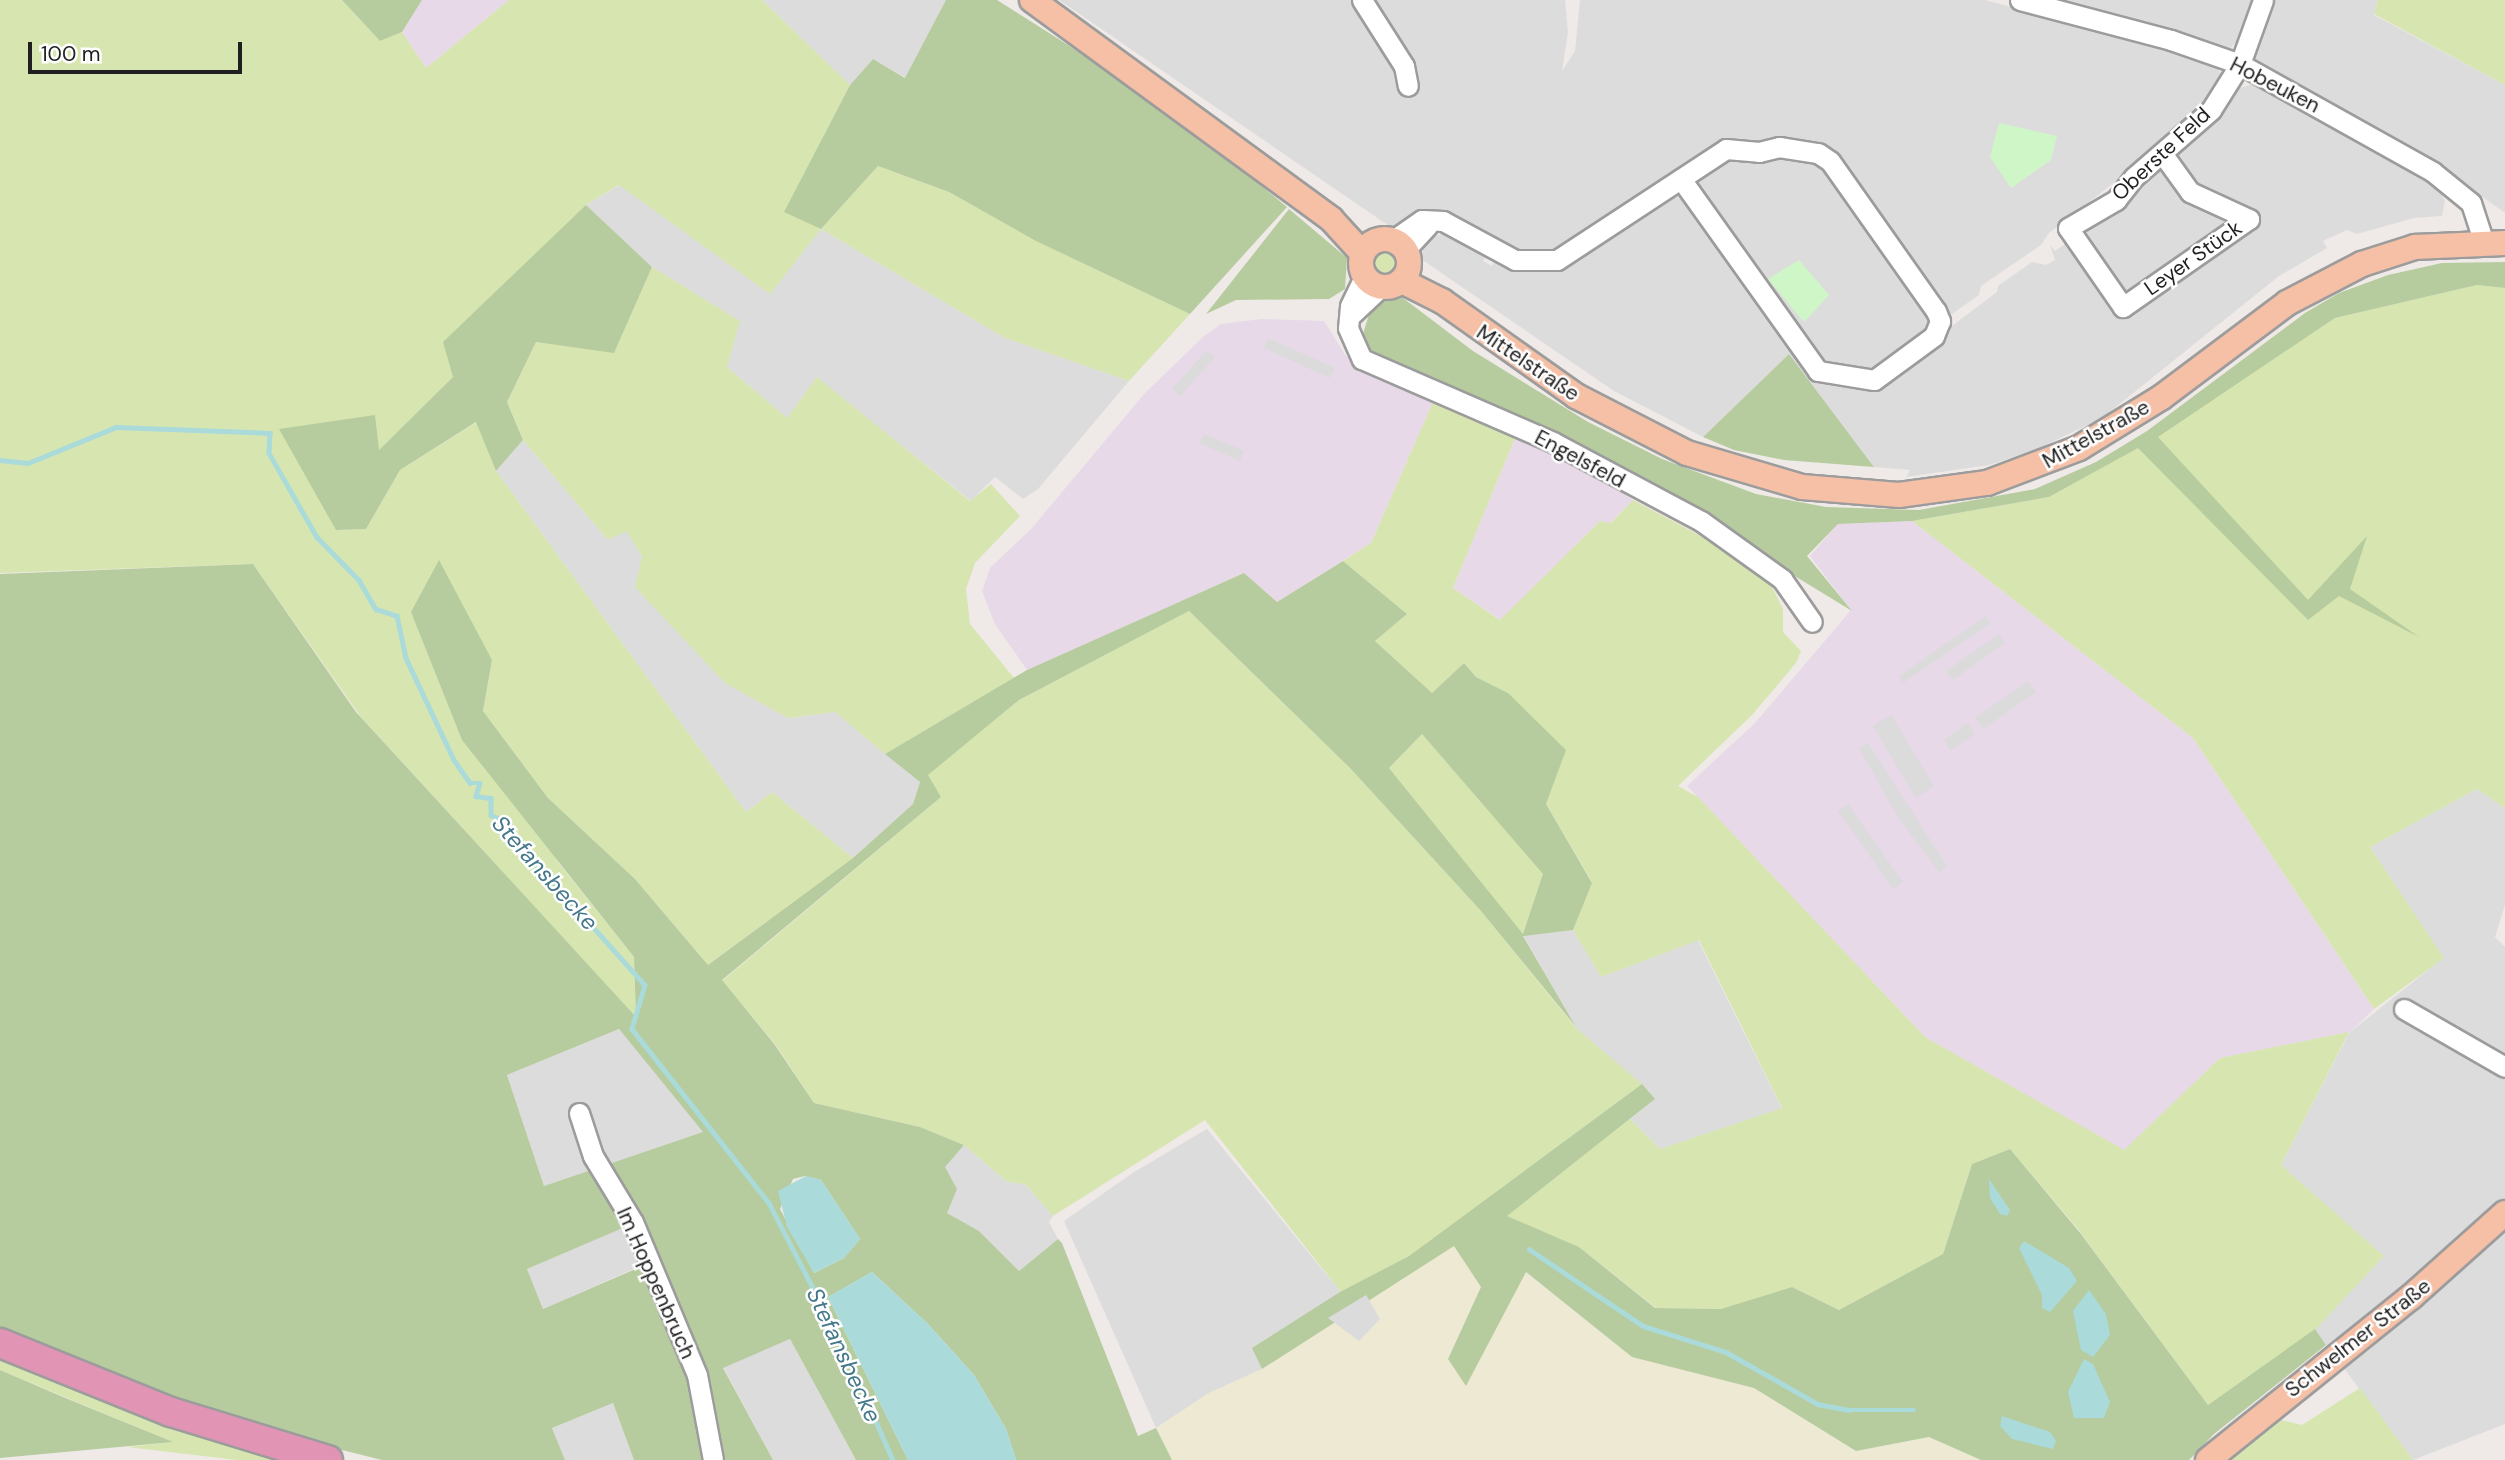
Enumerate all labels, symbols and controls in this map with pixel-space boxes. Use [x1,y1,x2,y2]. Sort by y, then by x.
scale bar [32,28,245,72]
text: 100 m [41,40,101,68]
street label: Hobeuken [2226,52,2324,118]
street label: Oberste Feld [2107,102,2215,206]
street label: Leyer Stück [2139,215,2247,301]
street label: Mittelstraße [1472,319,1584,407]
street label: Mittelstraße [2038,394,2154,474]
street label: Engelsfeld [1530,425,1630,493]
water label: Stefansbecke [486,810,604,936]
street label: Im Hoppenbruch [611,1203,701,1363]
street label: Schwelmer Straße [2280,1273,2436,1403]
water label: Stefansbecke [801,1283,887,1427]

